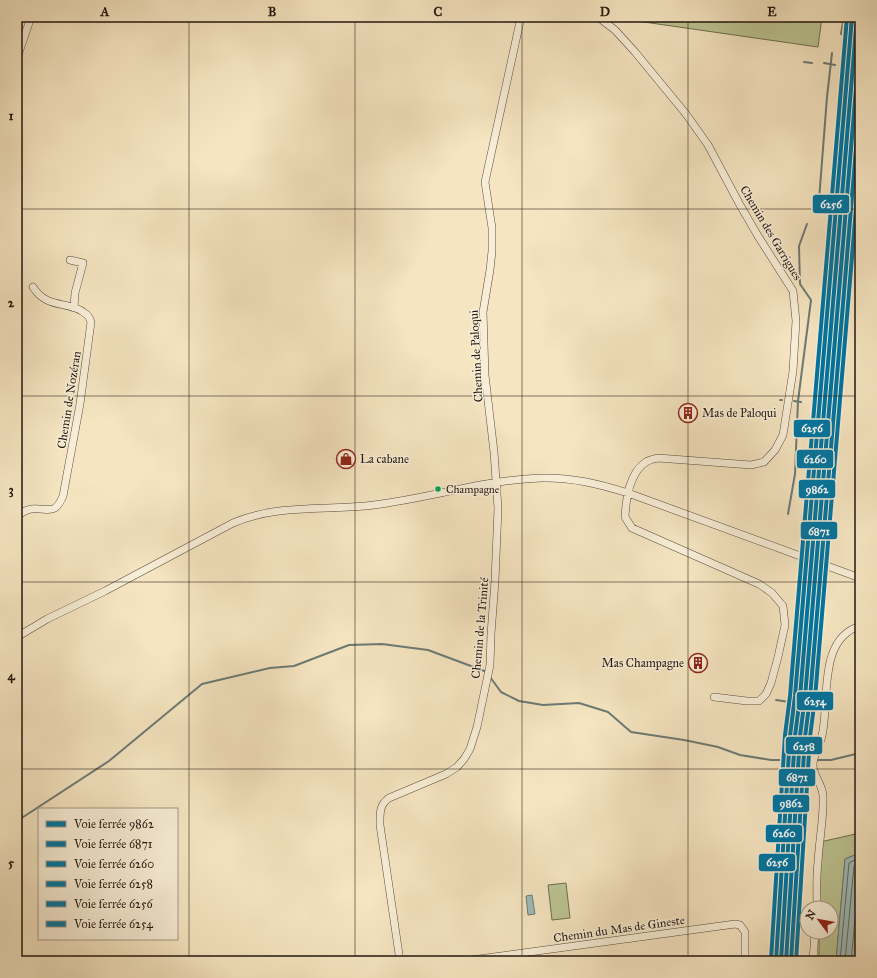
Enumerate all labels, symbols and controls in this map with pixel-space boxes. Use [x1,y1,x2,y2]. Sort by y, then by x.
text: A [100,4,110,20]
text: B [268,4,277,20]
text: C [434,4,443,20]
text: D [600,4,610,20]
text: E [767,4,777,20]
text: 1 [8,108,14,124]
street label: Chemin des Garrigues [736,183,805,283]
line badge: 6256 [812,194,850,214]
text: 6256 [820,198,843,211]
text: 2 [8,295,15,311]
street label: Chemin de Paloqui [467,309,486,402]
street label: Chemin de Nozéran [54,350,84,450]
building icon: Mas de Paloqui [677,402,699,424]
place label: Mas de Paloqui [702,406,777,421]
line badge: 6256 [793,419,831,438]
text: 6256 [801,422,824,435]
shop icon: La cabane [335,448,357,470]
line badge: 6260 [796,449,834,469]
place label: La cabane [360,452,409,466]
text: 6260 [803,453,827,466]
line badge: 9862 [798,479,836,499]
text: 3 [8,482,14,498]
place label: Champagne [446,483,500,496]
text: 9862 [806,483,829,497]
marker: Champagne [433,484,443,494]
line badge: 6871 [800,521,838,540]
text: 6871 [808,525,831,538]
street label: Chemin de la Trinité [469,577,491,679]
building icon: Mas Champagne [687,652,709,674]
place label: Mas Champagne [601,656,684,671]
text: 4 [7,668,15,684]
line badge: 6254 [796,691,834,711]
text: 6254 [804,695,827,709]
line badge: 6258 [785,736,823,755]
text: 6258 [793,740,815,753]
line badge: 6871 [778,768,816,787]
text: 6871 [786,771,809,784]
line badge: 9862 [772,794,810,813]
text: 9862 [780,797,803,811]
legend [38,808,178,940]
text: Voie ferrée 9862 [73,817,154,831]
line badge: 6260 [765,824,803,843]
text: 6260 [772,827,796,840]
text: Voie ferrée 6871 [73,837,153,851]
line badge: 6256 [758,853,796,872]
text: 5 [8,855,15,871]
text: 6256 [766,856,789,869]
text: Voie ferrée 6260 [73,857,154,871]
text: Voie ferrée 6258 [73,877,153,891]
text: Voie ferrée 6256 [73,897,153,911]
north arrow [799,900,839,940]
text: N [803,907,819,922]
street label: Chemin du Mas de Gineste [552,913,686,945]
text: Voie ferrée 6254 [73,917,153,931]

